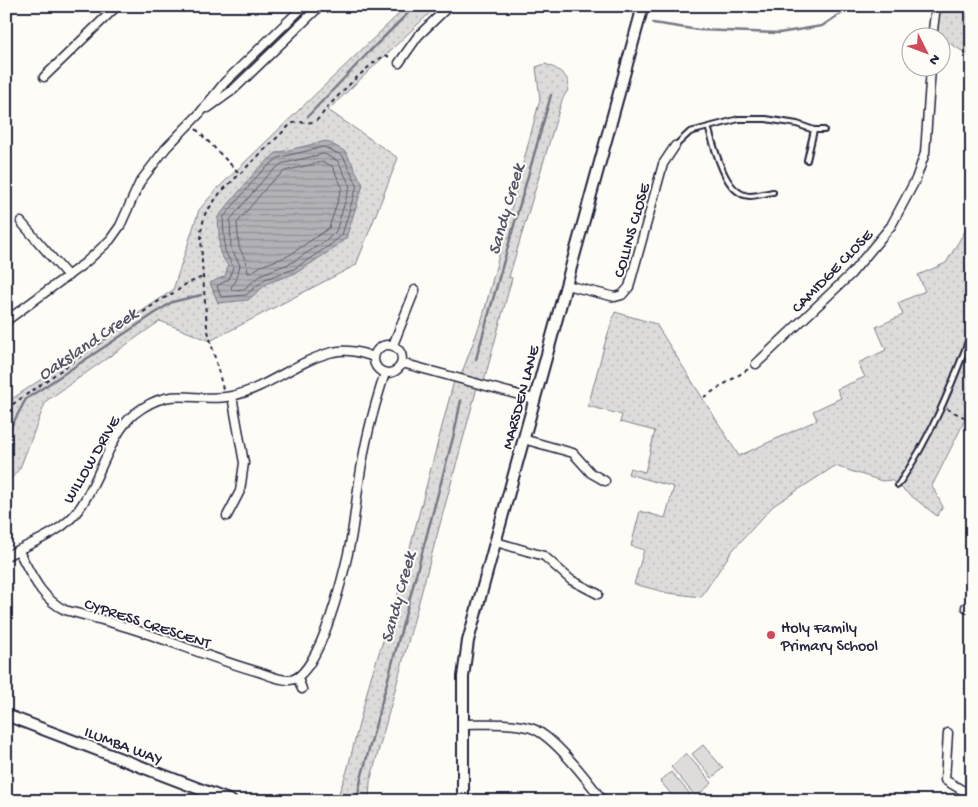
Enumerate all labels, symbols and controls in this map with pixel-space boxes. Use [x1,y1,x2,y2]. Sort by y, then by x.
north arrow [900,28,950,78]
text: N [924,50,943,68]
water label: Sandy Creek [484,160,531,257]
street label: COLLINS CLOSE [611,181,656,280]
street label: CAMIDGE CLOSE [789,226,879,318]
water label: Oaksland Creek [35,303,144,386]
street label: MARSDEN LANE [499,343,546,452]
street label: WILLOW DRIVE [60,413,126,508]
water label: Sandy Creek [377,548,422,645]
street label: CYPRESS CRESCENT [81,596,213,655]
place label: Holy Family Primary School [780,620,878,657]
marker: Holy Family Primary School [765,629,777,641]
street label: ILUMBA WAY [81,724,164,771]

